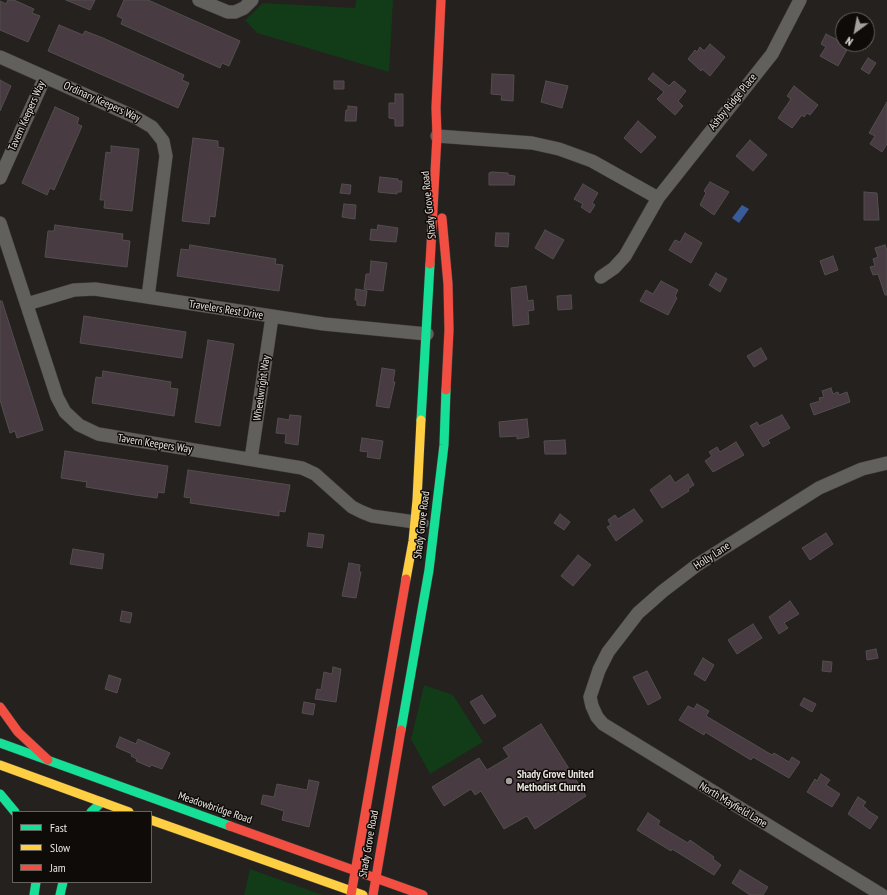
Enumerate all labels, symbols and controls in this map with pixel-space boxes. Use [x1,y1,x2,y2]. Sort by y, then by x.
north arrow [835,12,875,52]
text: N [843,34,855,49]
street label: Ashby Ridge Place [706,71,760,133]
street label: Tavern Keepers Way [6,79,48,153]
street label: Ordinary Keepers Way [61,79,143,125]
street label: Shady Grove Road [419,170,439,240]
street label: Travelers Rest Drive [188,298,264,322]
street label: Wheelwright Way [251,354,273,422]
street label: Tavern Keepers Way [117,432,193,456]
street label: Shady Grove Road [411,490,433,560]
street label: Holly Lane [691,539,733,573]
place label: Shady Grove United Methodist Church [517,768,594,794]
marker: Shady Grove United Methodist Church [504,776,514,786]
street label: North Mayfield Lane [697,780,769,830]
street label: Meadowbridge Road [176,789,254,827]
street label: Shady Grove Road [357,809,381,879]
legend [12,811,152,883]
text: Fast [50,820,67,835]
text: Slow [50,840,70,855]
text: Jam [50,860,66,875]

